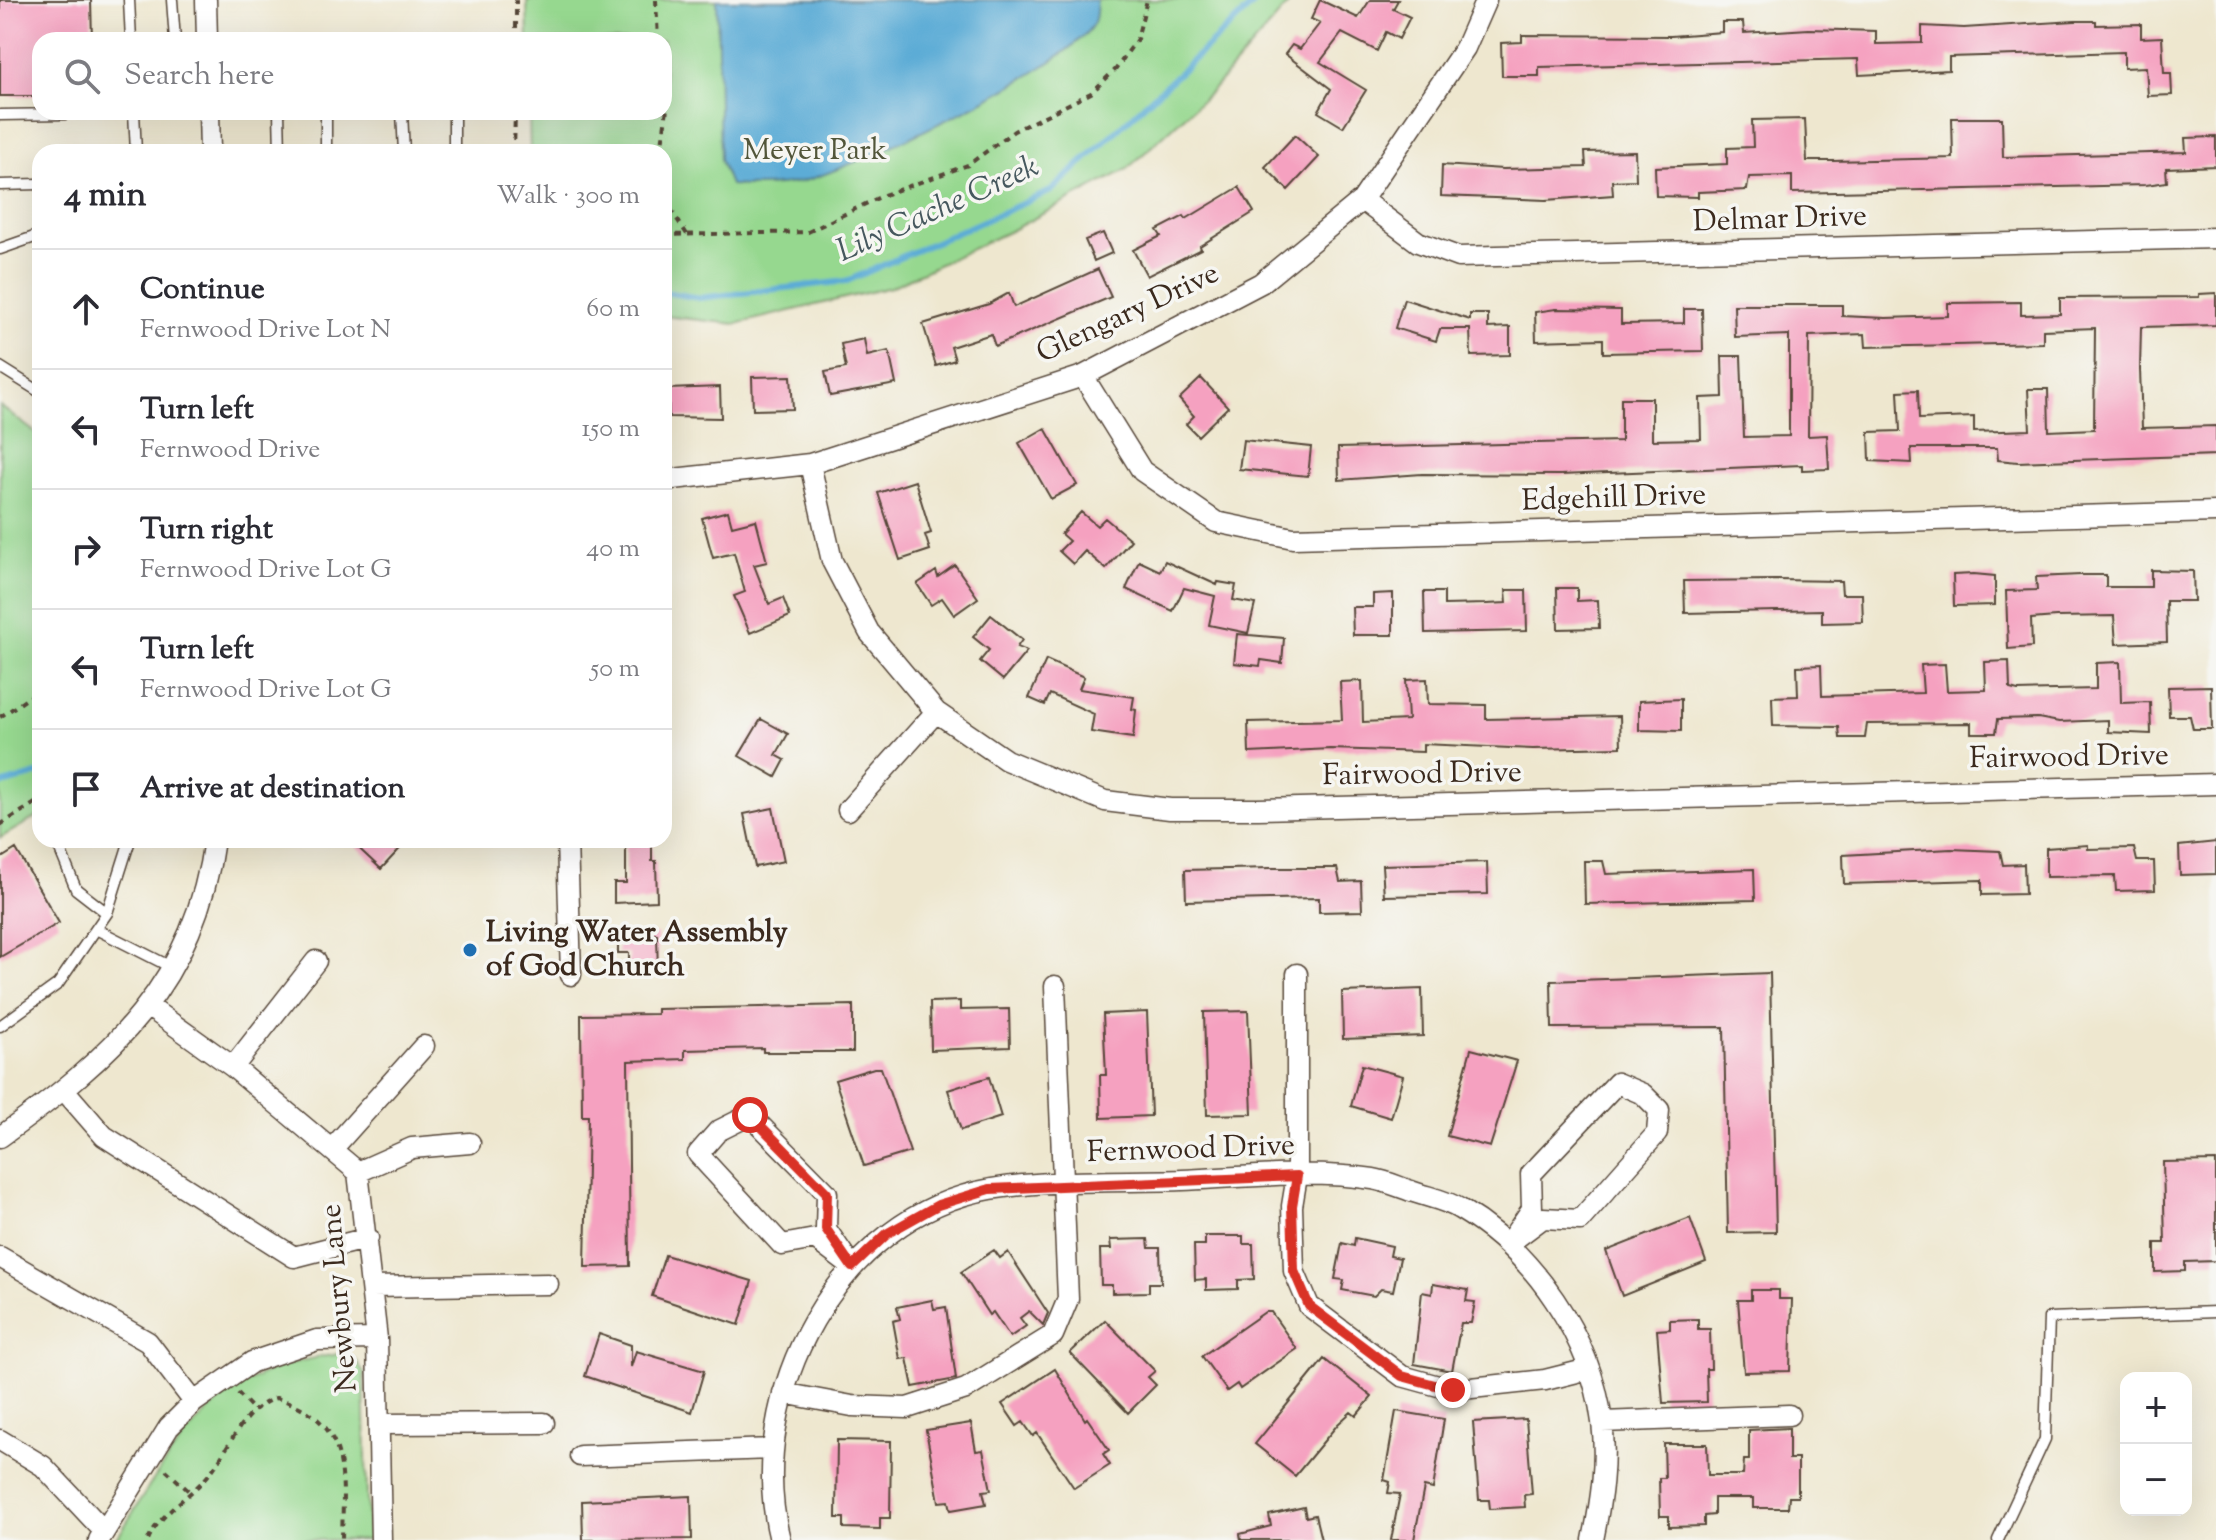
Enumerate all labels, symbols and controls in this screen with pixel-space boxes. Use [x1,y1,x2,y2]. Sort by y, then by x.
search box [32,32,672,120]
icon: search [60,54,104,98]
text: Search here [124,55,274,98]
park label: Meyer Park [743,130,887,173]
water label: Lily Cache Creek [829,145,1047,275]
text: 4 min [64,172,146,221]
text: Walk · 300 m [497,178,640,215]
street label: Delmar Drive [1692,195,1868,245]
street label: Glengary Drive [1030,253,1226,375]
text: Continue [140,269,265,312]
icon: ahead [64,287,108,331]
text: 60 m [586,291,640,328]
text: Fernwood Drive Lot N [140,312,391,349]
text: Turn left [140,389,254,432]
icon: left [64,407,108,451]
text: 150 m [581,411,640,448]
text: Fernwood Drive [140,432,320,469]
street label: Edgehill Drive [1521,474,1707,524]
text: Turn right [140,509,273,552]
icon: right [64,527,108,571]
text: 40 m [586,531,640,568]
text: Fernwood Drive Lot G [140,552,391,589]
text: Turn left [140,629,254,672]
icon: left [64,647,108,691]
text: 50 m [590,651,640,688]
text: Fernwood Drive Lot G [140,672,391,709]
street label: Fairwood Drive [1969,735,2169,781]
street label: Fairwood Drive [1322,752,1522,798]
icon: arrive [64,767,108,811]
text: Arrive at destination [140,768,405,811]
place label: Living Water Assembly of God Church [486,912,788,989]
marker: Living Water Assembly of God Church [461,941,479,959]
route start [732,1097,768,1133]
street label: Fernwood Drive [1086,1125,1296,1175]
street label: Newbury Lane [310,1202,370,1394]
route end [1435,1372,1471,1408]
map controls [2120,1372,2192,1516]
button: + [2120,1372,2192,1444]
button: − [2120,1444,2192,1516]

